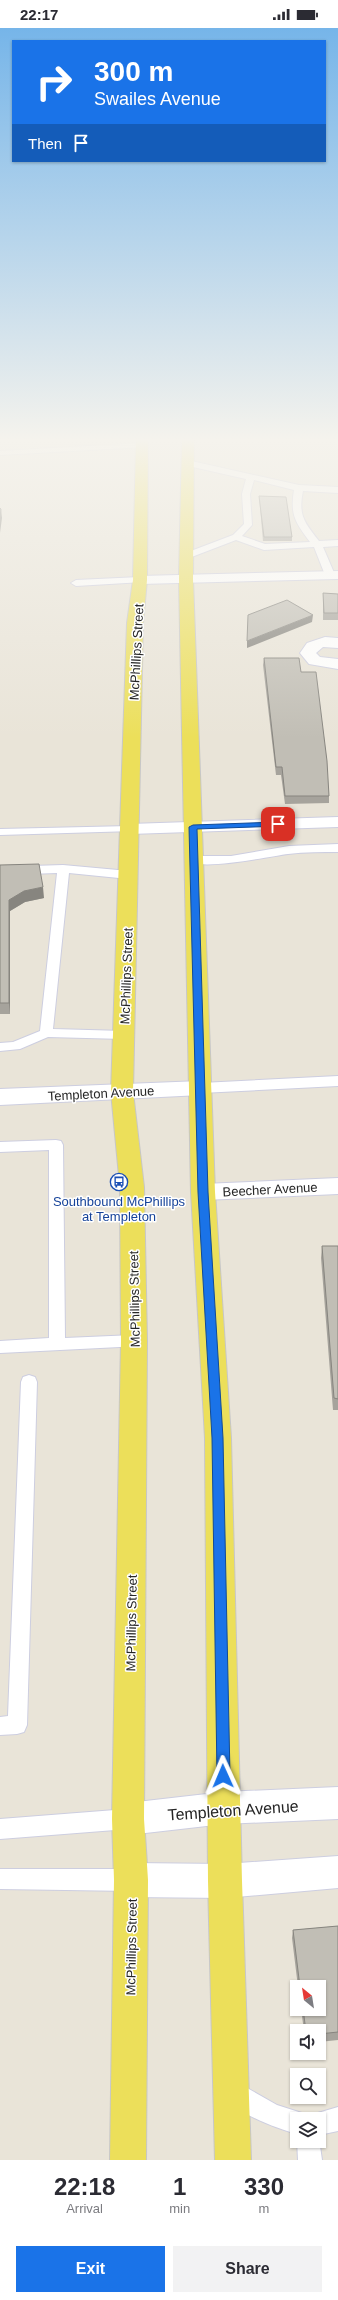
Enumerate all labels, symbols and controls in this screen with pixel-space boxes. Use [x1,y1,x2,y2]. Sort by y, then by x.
text: 22:17 [20,6,58,23]
icon: right [28,56,80,108]
text: 300 m [94,56,173,87]
text: Swailes Avenue [94,89,221,109]
icon: arrive [70,132,92,154]
text: Then [28,135,62,152]
street label: McPhillips Street [126,603,147,701]
pin [261,807,295,841]
icon: arrive [267,813,289,835]
street label: McPhillips Street [117,927,136,1025]
street label: Templeton Avenue [47,1083,155,1104]
bus stop icon: Southbound McPhillips at Templeton [109,1172,129,1192]
street label: Beecher Avenue [222,1180,318,1199]
place label: Southbound McPhillips at Templeton [53,1194,186,1224]
street label: McPhillips Street [126,1250,143,1348]
street label: McPhillips Street [123,1574,140,1672]
position arrow [202,1755,244,1797]
street label: Templeton Avenue [167,1797,299,1824]
street label: McPhillips Street [123,1898,140,1996]
north arrow [290,1980,326,2016]
map controls [290,1980,326,2148]
button: sound [290,2024,326,2060]
button: search [290,2068,326,2104]
button: layers [290,2112,326,2148]
text: 22:18 [54,2173,115,2200]
text: 1 [173,2173,186,2200]
text: 330 [244,2173,284,2200]
text: Arrival [66,2201,103,2216]
text: min [169,2201,190,2216]
text: m [259,2201,269,2216]
button: Exit [16,2246,165,2292]
button: Share [173,2246,322,2292]

